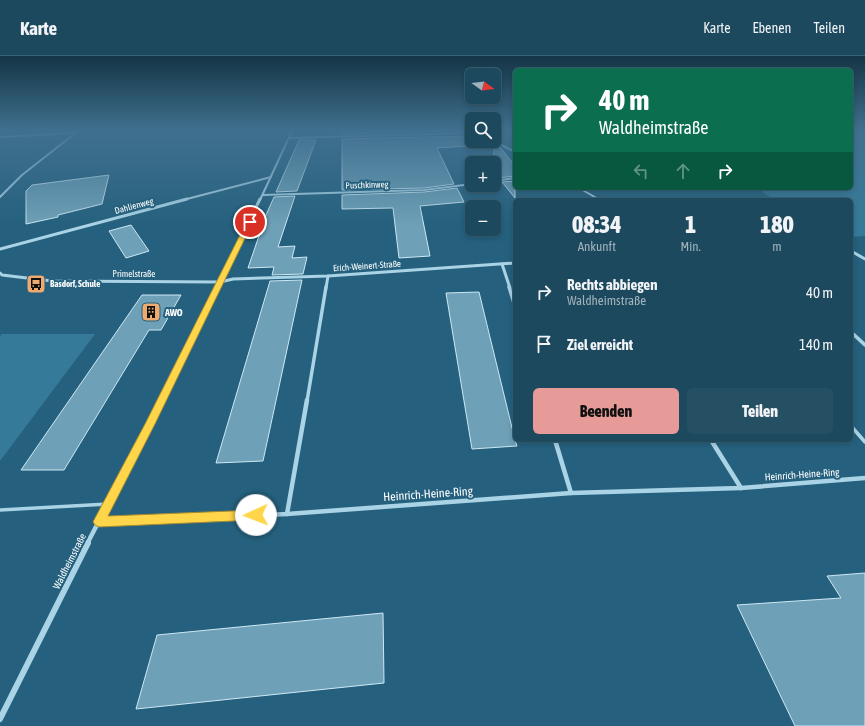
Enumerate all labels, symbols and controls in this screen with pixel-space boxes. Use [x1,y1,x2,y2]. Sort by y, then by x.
text: Karte [20,17,57,39]
text: Karte [703,20,730,36]
text: Ebenen [752,20,791,36]
text: Teilen [813,20,845,36]
north arrow [465,68,501,104]
map controls [465,68,501,236]
icon: right [533,84,585,136]
text: 40 m [599,84,649,116]
button: search [465,112,501,148]
text: Waldheimstraße [599,117,709,138]
button: + [465,156,501,192]
icon: left [630,160,652,182]
icon: ahead [672,160,694,182]
icon: right [714,160,736,182]
street label: Puschkinweg [345,179,389,191]
street label: Dahlienweg [114,196,155,216]
button: − [465,200,501,236]
pin [233,205,267,239]
icon: arrive [239,211,261,233]
text: 08:34 [572,211,622,238]
text: 1 [685,211,696,238]
text: 180 [760,211,794,238]
text: Ankunft [578,239,616,254]
text: Min. [681,239,701,254]
text: m [772,239,782,254]
street label: Erich-Weinert-Straße [333,259,401,273]
street label: Primelstraße [113,269,155,279]
bus stop icon: Basdorf, Schule [25,273,47,295]
text: Rechts abbiegen [567,276,657,293]
place label: Basdorf, Schule [50,279,100,289]
icon: right [533,281,555,303]
text: 40 m [806,284,833,301]
text: Waldheimstraße [567,293,646,308]
building icon: AWO [140,301,162,323]
place label: AWO [164,307,183,318]
icon: arrive [533,333,555,355]
text: Ziel erreicht [567,336,633,353]
text: 140 m [799,336,833,353]
button: Beenden [533,388,679,434]
button: Teilen [687,388,833,434]
street label: Heinrich-Heine-Ring [764,466,840,483]
street label: Heinrich-Heine-Ring [383,484,474,504]
position arrow [235,494,277,536]
street label: Waldheimstraße [51,531,88,591]

